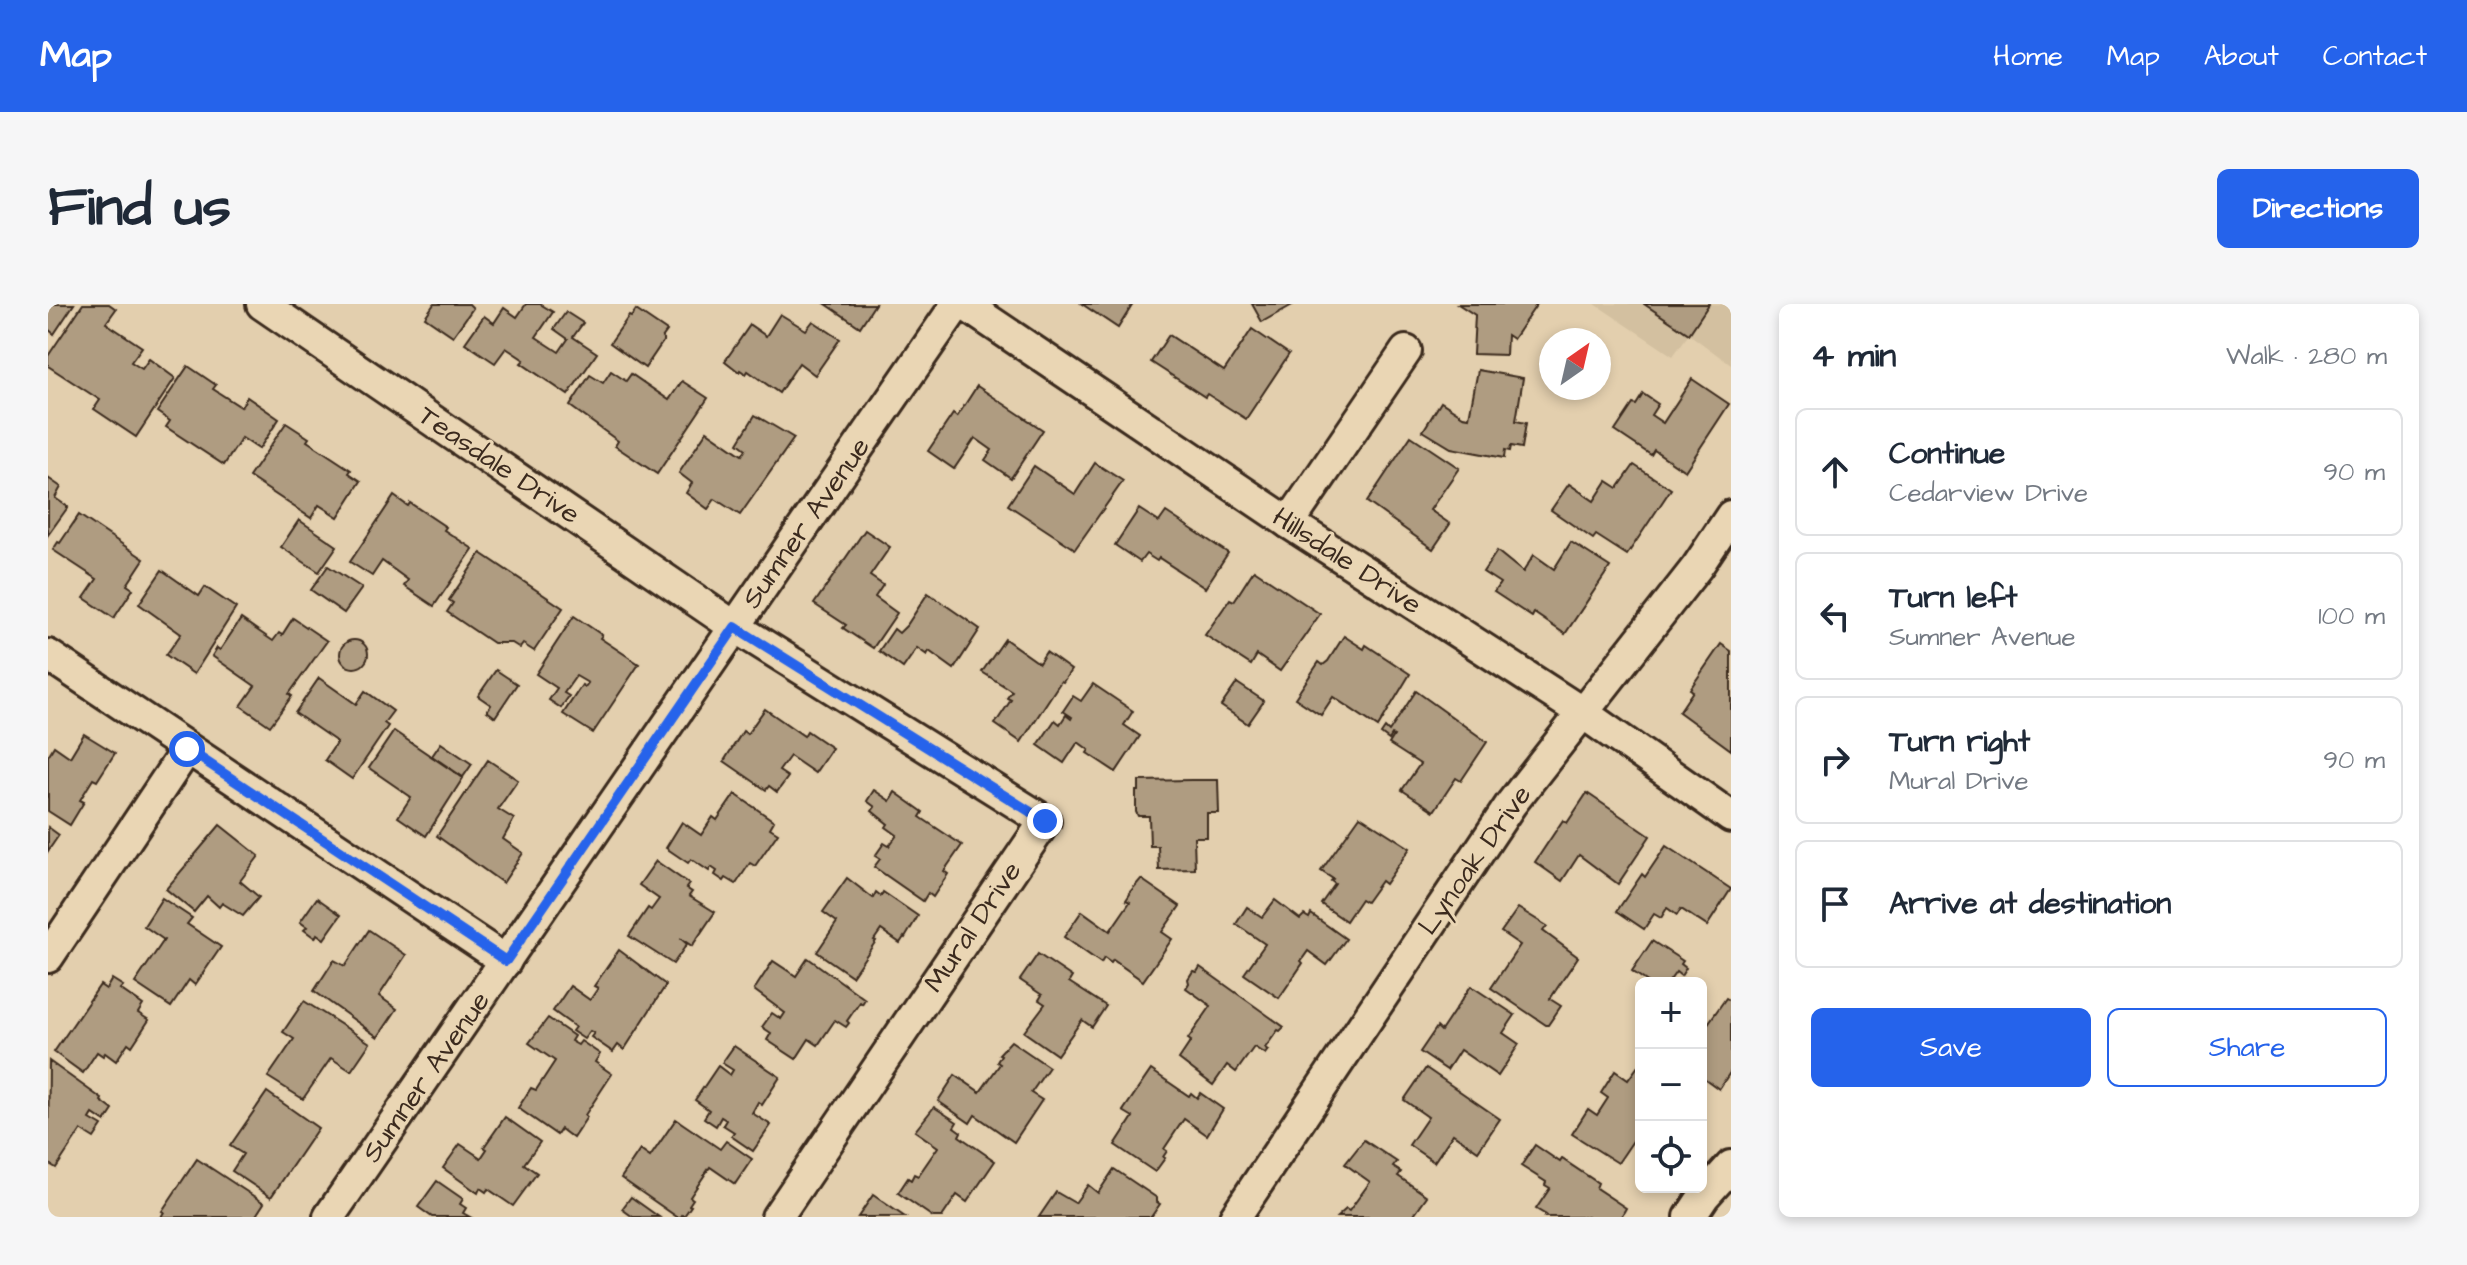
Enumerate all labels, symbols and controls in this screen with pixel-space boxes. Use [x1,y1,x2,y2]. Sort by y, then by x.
text: Map [40,30,112,82]
text: Home [1993,37,2063,76]
text: Map [2107,37,2160,76]
text: About [2204,37,2279,76]
text: Contact [2323,37,2427,76]
text: Find us [48,169,231,247]
button: Directions [2217,169,2419,248]
north arrow [1539,328,1611,400]
text: 4 min [1811,332,1896,380]
text: Walk · 280 m [2226,338,2387,374]
street label: Teasdale Drive [410,396,588,534]
street label: Sumner Avenue [732,430,880,616]
text: Continue [1889,433,2005,475]
icon: ahead [1813,450,1857,494]
text: 90 m [2323,454,2385,490]
text: Cedarview Drive [1889,475,2088,511]
street label: Hillsdale Drive [1265,498,1429,624]
text: Turn left [1889,577,2017,619]
icon: left [1813,594,1857,638]
text: 100 m [2318,598,2385,634]
text: Sumner Avenue [1889,619,2075,655]
text: Turn right [1889,721,2030,763]
route start [169,731,205,767]
icon: right [1813,738,1857,782]
text: 90 m [2323,742,2385,778]
text: Mural Drive [1889,763,2028,799]
street label: Lynoak Drive [1409,777,1543,944]
route end [1027,803,1063,839]
street label: Mural Drive [915,854,1031,1000]
icon: arrive [1813,882,1857,926]
text: Arrive at destination [1889,883,2171,925]
map controls [1635,977,1707,1193]
button: + [1635,977,1707,1049]
street label: Sumner Avenue [352,984,500,1170]
button: Save [1811,1008,2091,1087]
button: Share [2107,1008,2387,1087]
button: − [1635,1049,1707,1121]
button: locate [1635,1121,1707,1193]

